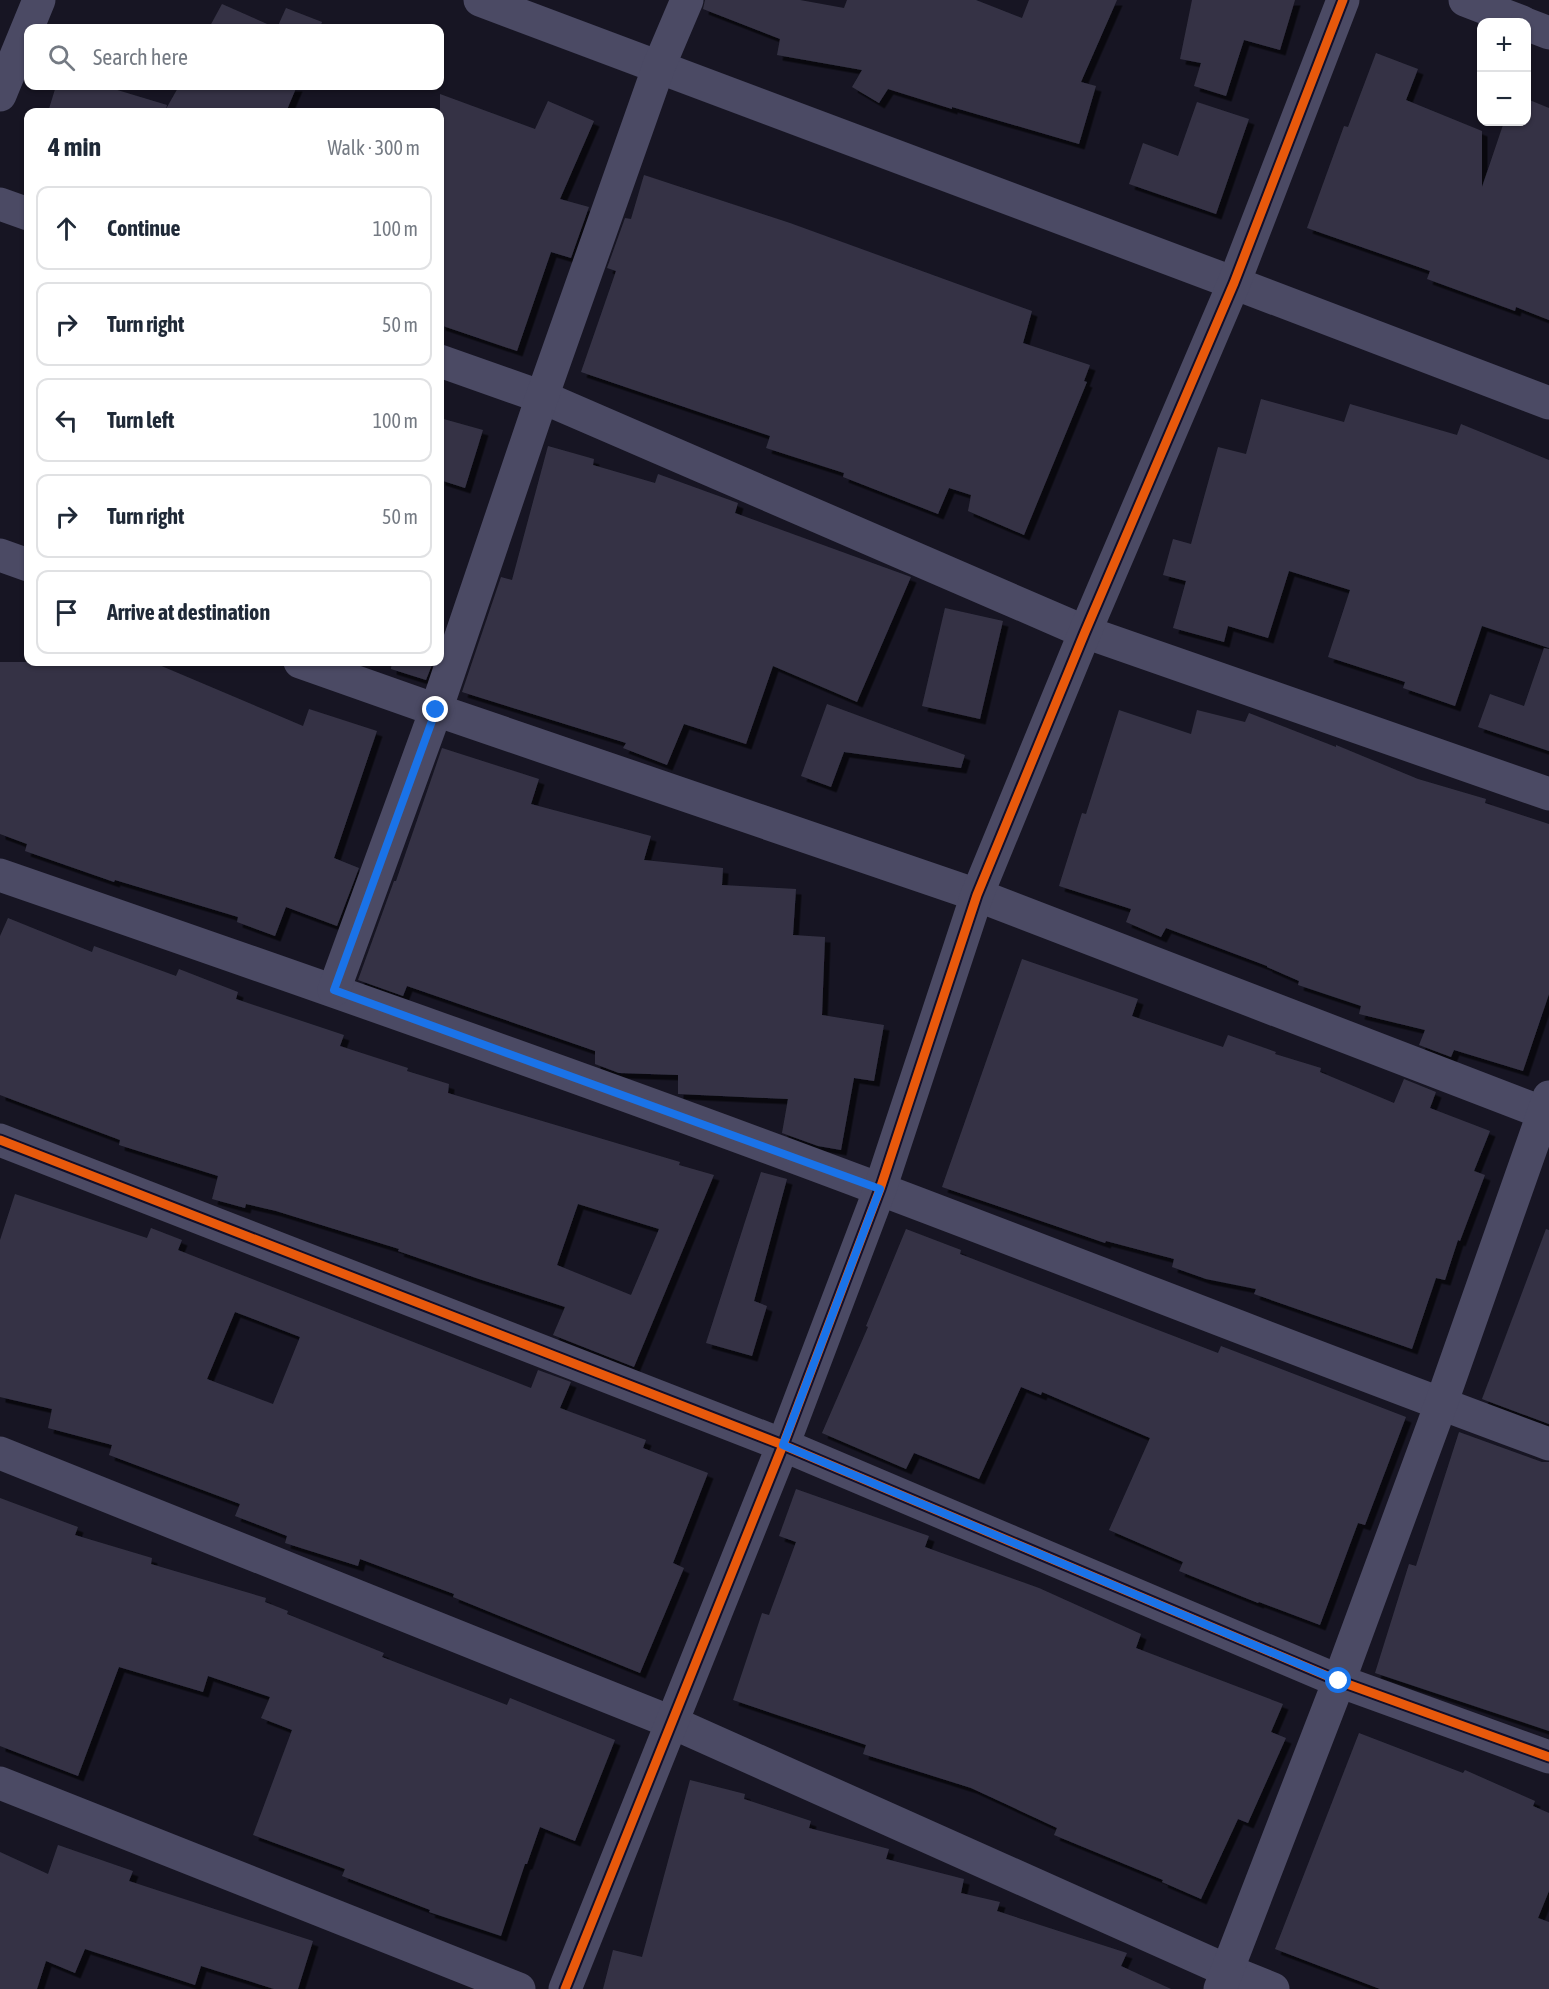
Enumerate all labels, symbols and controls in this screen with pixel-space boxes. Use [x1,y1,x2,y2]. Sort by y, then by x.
map controls [1477,18,1531,126]
button: + [1477,18,1531,72]
search box [24,24,444,90]
icon: search [45,41,78,74]
text: Search here [93,44,188,70]
button: − [1477,72,1531,126]
text: 4 min [48,132,101,162]
text: Walk · 300 m [328,136,420,159]
icon: ahead [50,212,83,245]
text: Continue [107,215,181,241]
text: 100 m [373,217,418,240]
icon: right [50,308,83,341]
text: Turn right [107,311,184,337]
text: 50 m [382,313,418,336]
icon: left [50,404,83,437]
text: Turn left [107,407,174,433]
text: 100 m [373,409,418,432]
icon: right [50,500,83,533]
text: Turn right [107,503,184,529]
text: 50 m [382,505,418,528]
icon: arrive [50,596,83,629]
text: Arrive at destination [107,599,270,625]
route end [422,696,448,722]
route start [1325,1667,1351,1693]

